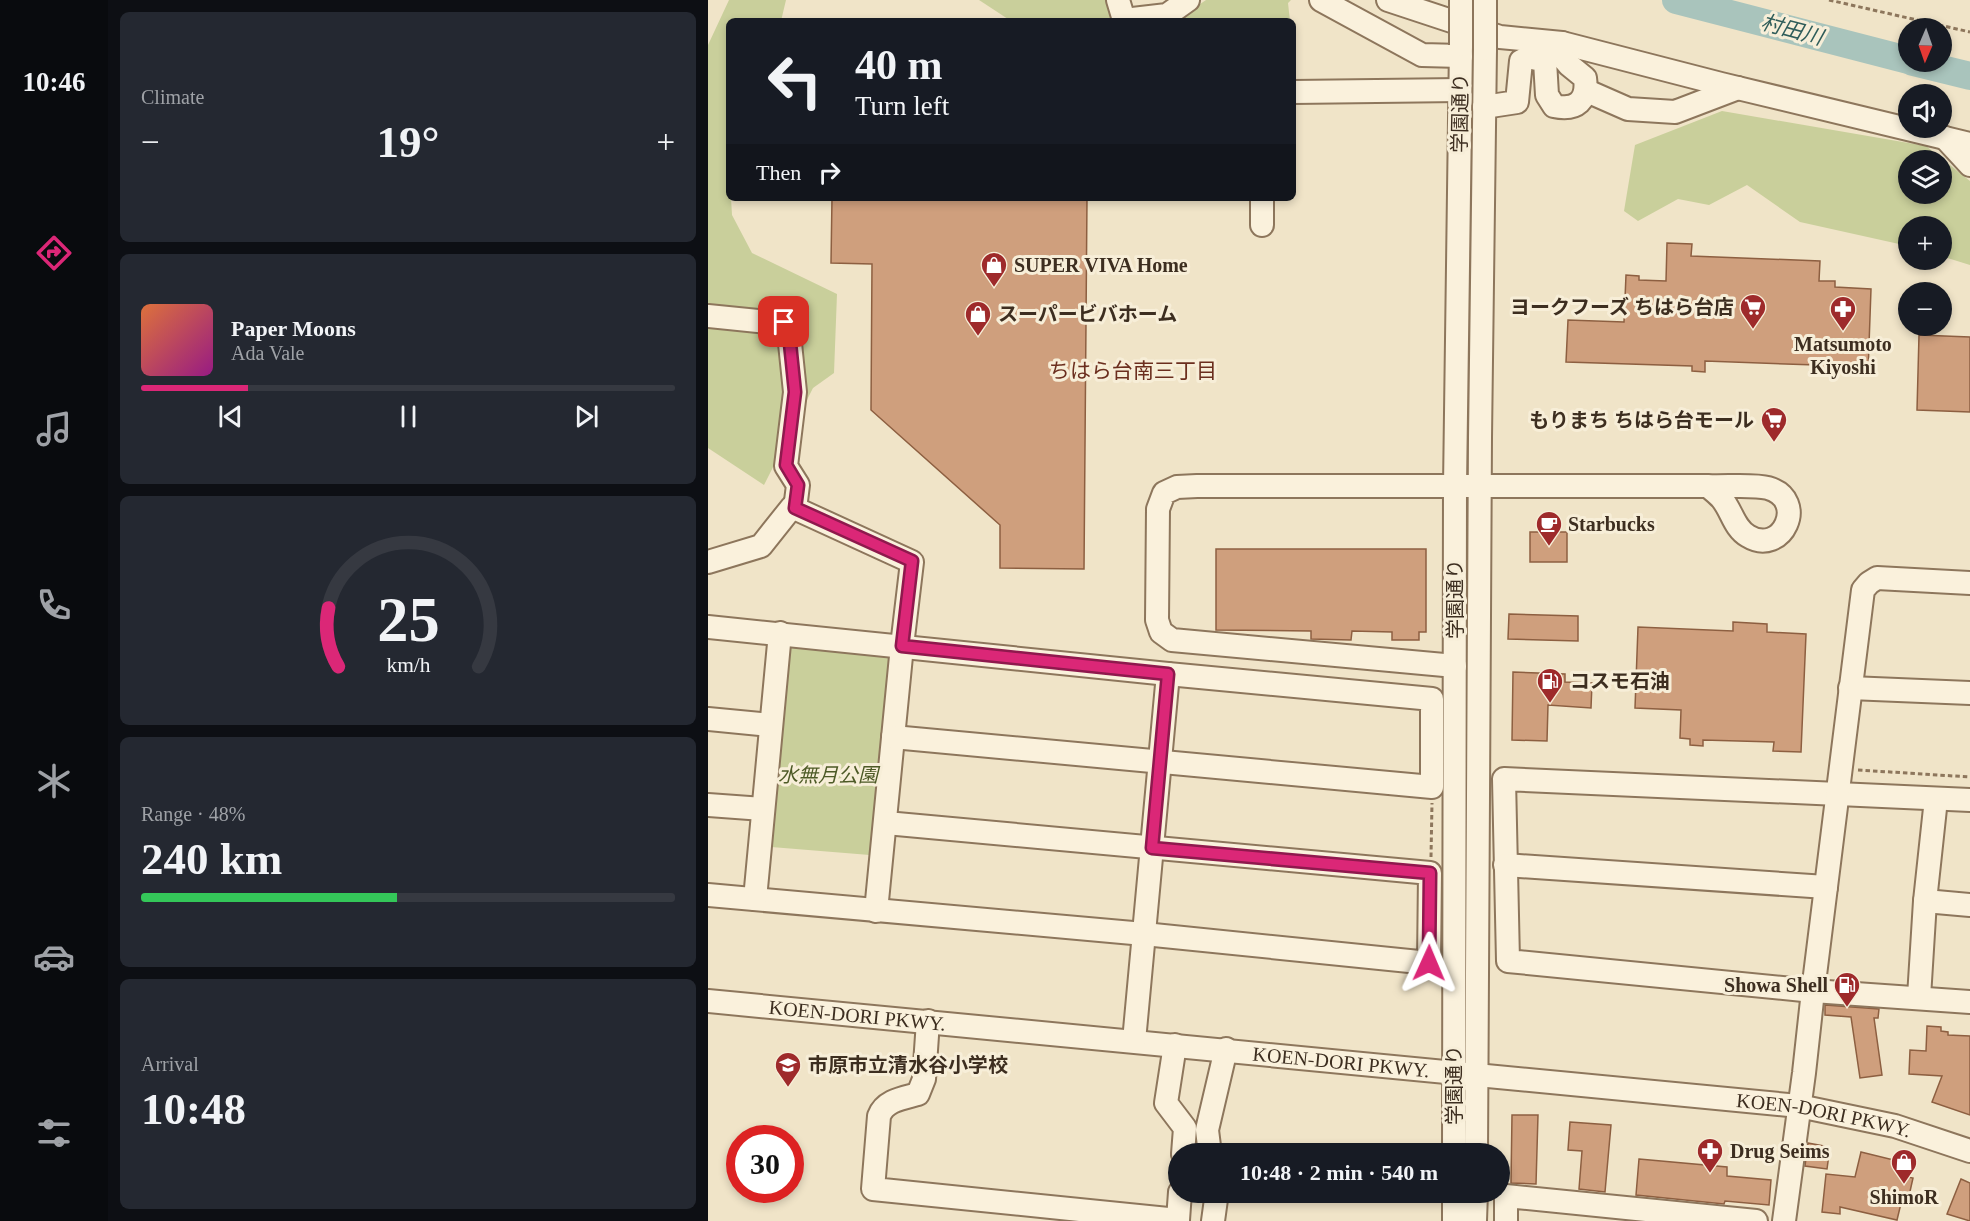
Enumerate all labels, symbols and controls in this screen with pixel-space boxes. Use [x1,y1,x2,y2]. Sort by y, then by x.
water label: 村田川 [1758,10,1827,50]
north arrow [1898,18,1952,72]
map controls [1898,18,1952,336]
icon: left [756,42,834,120]
text: 40 m [855,42,943,88]
text: 10:46 [23,67,86,97]
street label: 学園通り [1448,73,1472,153]
button: sound [1898,84,1952,138]
text: Climate [141,86,204,108]
text: Turn left [855,91,949,121]
text: 19° [377,117,440,167]
text: − [141,124,160,160]
text: + [656,124,675,160]
button: layers [1898,150,1952,204]
icon: right [813,156,846,189]
text: Then [756,160,801,185]
button: + [1898,216,1952,270]
icon: directions [33,232,75,274]
shop icon: SUPER VIVA Home [979,250,1009,288]
place label: SUPER VIVA Home [1014,254,1188,276]
button: − [1898,282,1952,336]
supermarket icon: ヨークフーズ ちはら台店 [1738,292,1768,330]
pharmacy icon: Matsumoto Kiyoshi [1828,294,1858,332]
pin [758,296,809,347]
place label: ヨークフーズ ちはら台店 [1510,296,1734,318]
shop icon: スーパービバホーム [963,299,993,337]
place label: スーパービバホーム [998,303,1177,325]
icon: arrive [767,305,800,338]
text: Paper Moons [231,316,356,341]
place label: Matsumoto Kiyoshi [1794,333,1892,379]
text: Ada Vale [231,342,305,364]
district label: ちはら台南三丁目 [1049,359,1217,383]
icon: previous [214,400,247,433]
icon: pause [392,400,425,433]
icon: next [570,400,603,433]
supermarket icon: もりまち ちはら台モール [1759,405,1789,443]
icon: music [33,408,75,450]
place label: もりまち ちはら台モール [1529,409,1754,431]
cafe icon: Starbucks [1534,509,1564,547]
place label: Starbucks [1568,513,1655,535]
street label: 学園通り [1444,559,1466,639]
icon: phone [33,584,75,626]
text: 25 [377,586,439,655]
text: km/h [386,654,430,678]
fuel station icon: コスモ石油 [1535,666,1565,704]
place label: コスモ石油 [1570,670,1670,692]
icon: climate [33,760,75,802]
park label: 水無月公園 [778,764,881,786]
text: Range · 48% [141,803,245,825]
text: 240 km [141,834,282,884]
position arrow [1397,931,1461,995]
icon: car [33,936,75,978]
fuel station icon: Showa Shell [1832,970,1862,1008]
place label: Showa Shell [1724,974,1828,996]
street label: KOEN-DORI PKWY. [768,996,947,1035]
street label: KOEN-DORI PKWY. [1252,1042,1430,1081]
street label: 学園通り [1443,1045,1465,1125]
school or university icon: 市原市立清水谷小学校 [773,1050,803,1088]
text: Arrival [141,1053,199,1075]
place label: 市原市立清水谷小学校 [808,1054,1008,1076]
text: 10:48 [141,1084,246,1134]
street label: KOEN-DORI PKWY. [1735,1089,1914,1142]
icon: filters [33,1112,75,1154]
speed limit sign: 30 [726,1125,804,1203]
pharmacy icon: Drug Seims [1695,1136,1725,1174]
place label: Drug Seims [1730,1140,1830,1163]
shop icon: ShimoR [1889,1147,1919,1185]
text: 10:48 · 2 min · 540 m [1240,1160,1438,1185]
place label: ShimoR [1870,1186,1939,1208]

